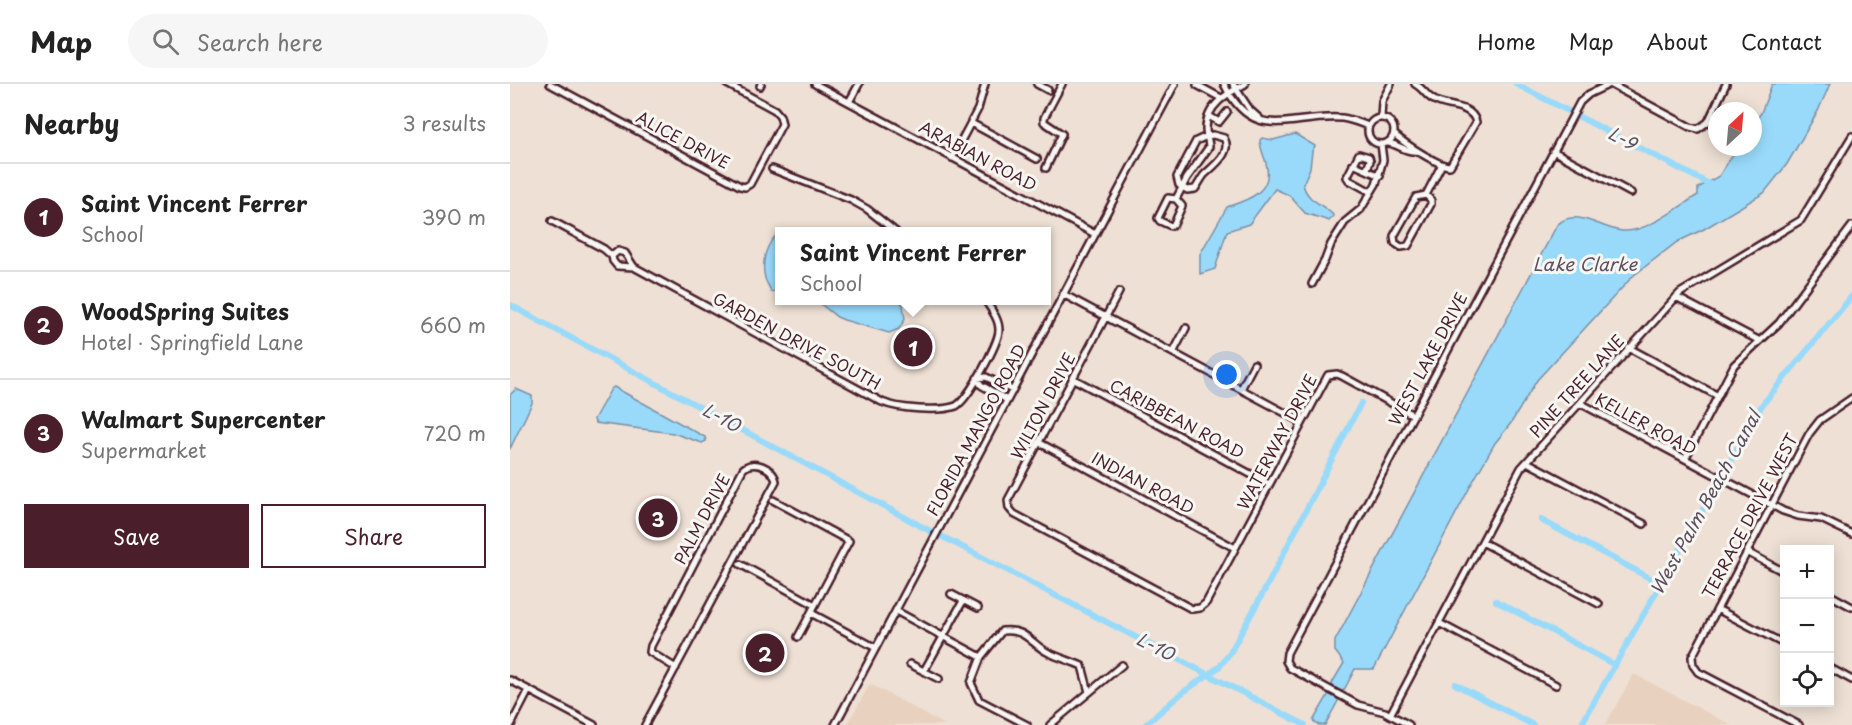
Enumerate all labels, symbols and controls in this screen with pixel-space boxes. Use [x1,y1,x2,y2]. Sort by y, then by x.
search box [128,14,548,68]
text: Map [30,20,92,63]
icon: search [149,25,182,58]
text: Search here [197,25,323,58]
text: Home [1477,25,1536,57]
text: Map [1569,25,1614,57]
text: About [1647,25,1708,57]
text: Contact [1741,25,1822,57]
north arrow [1708,102,1762,156]
text: Nearby [24,104,119,143]
street label: ALICE DRIVE [632,104,735,174]
text: 3 results [403,108,486,138]
street label: ARABIAN ROAD [916,114,1041,196]
water label: L-9 [1604,119,1643,157]
text: Saint Vincent Ferrer [81,186,307,219]
text: 1 [39,202,48,232]
text: 390 m [422,202,486,232]
text: School [81,219,144,249]
popup [775,227,1051,305]
text: Saint Vincent Ferrer [800,235,1026,268]
water label: Lake Clarke [1533,250,1639,277]
text: School [800,268,863,298]
street label: GARDEN DRIVE SOUTH [709,286,886,395]
street label: WEST LAKE DRIVE [1382,288,1472,429]
text: WoodSpring Suites [81,294,289,327]
text: 2 [36,310,51,340]
text: 660 m [420,310,486,340]
pin: 1 [894,324,932,370]
text: Hotel · Springfield Lane [81,327,303,357]
street label: PINE TREE LANE [1523,329,1629,442]
street label: FLORIDA MANGO ROAD [920,339,1031,520]
street label: WILTON DRIVE [1004,348,1080,463]
your location [1212,360,1241,389]
street label: WATERWAY DRIVE [1230,370,1322,514]
street label: CARIBBEAN ROAD [1106,372,1249,464]
street label: KELLER ROAD [1592,386,1701,460]
water label: L-10 [698,395,747,439]
text: Walmart Supercenter [81,402,325,435]
water label: West Palm Beach Canal [1643,403,1768,599]
text: 3 [37,418,50,448]
text: 720 m [424,418,486,448]
street label: TERRACE DRIVE WEST [1695,429,1803,602]
text: Supermarket [81,435,207,465]
street label: INDIAN ROAD [1088,445,1199,519]
street label: PALM DRIVE [667,469,735,568]
pin: 3 [638,496,678,540]
button: Save [24,504,249,568]
button: Share [261,504,486,568]
map controls [1780,545,1834,707]
button: + [1780,545,1834,599]
button: − [1780,599,1834,653]
water label: L-10 [1132,625,1181,667]
pin: 2 [746,630,784,676]
button: locate [1780,653,1834,707]

